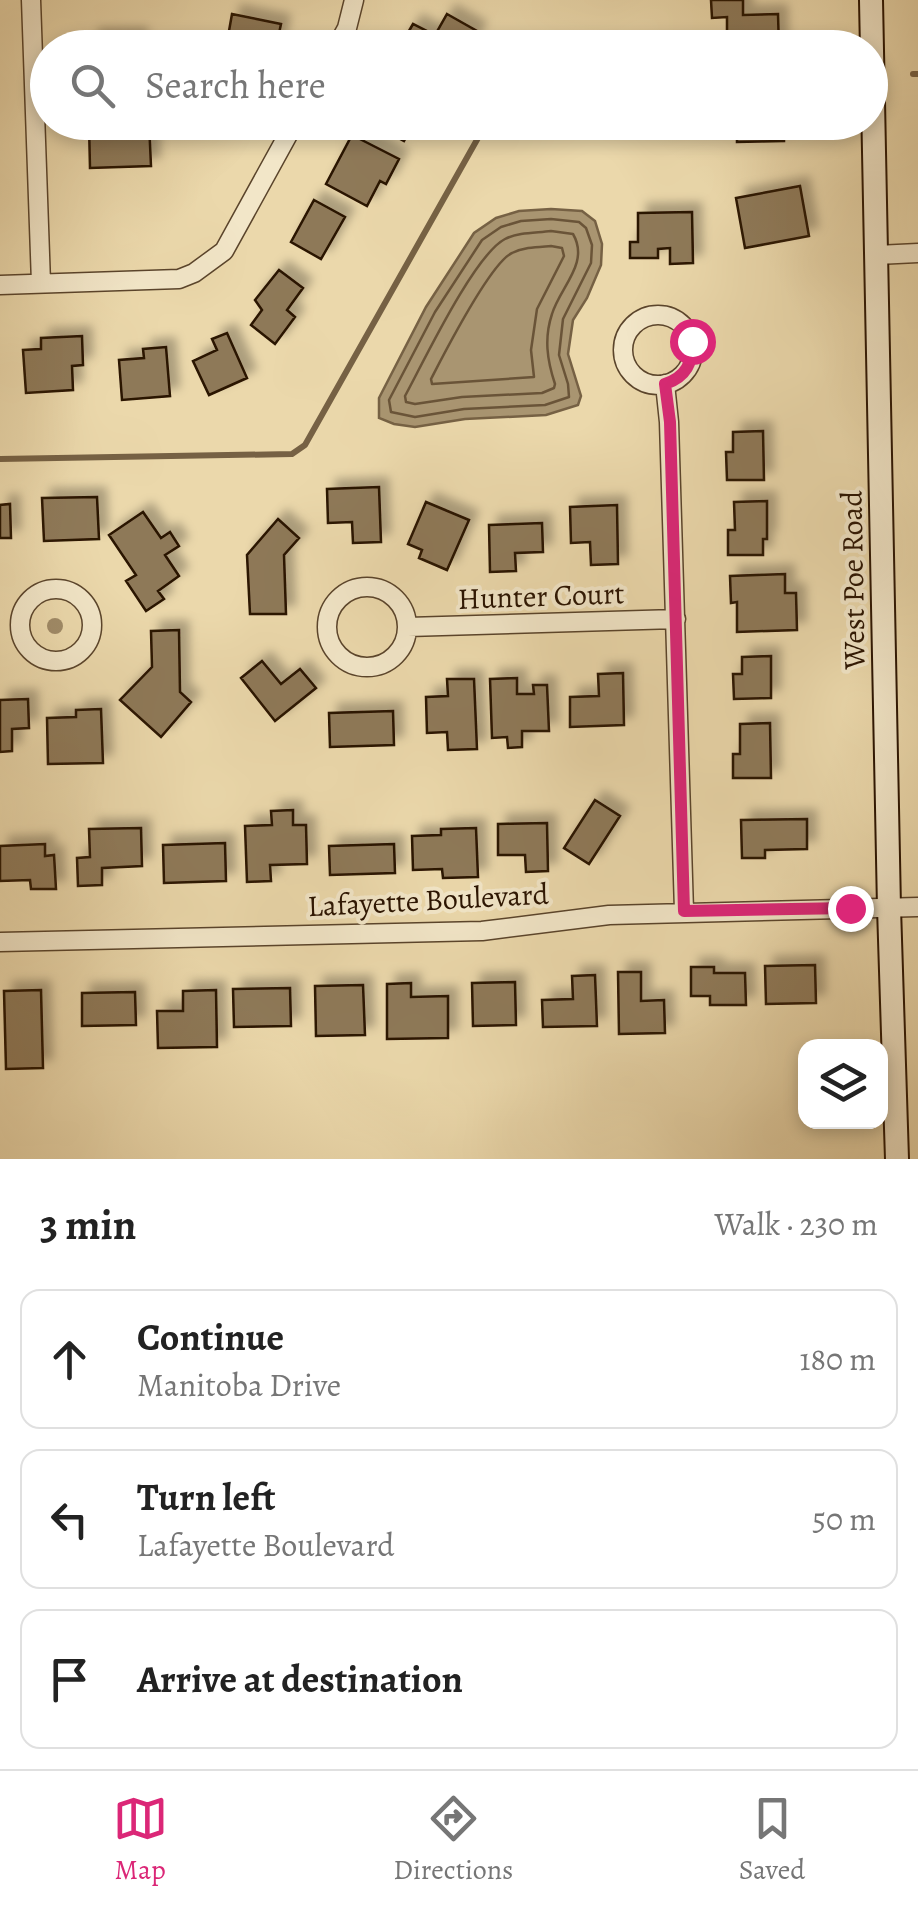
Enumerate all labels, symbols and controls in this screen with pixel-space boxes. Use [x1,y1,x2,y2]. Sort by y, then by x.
search box [30,30,888,140]
icon: search [65,58,120,113]
text: Search here [145,59,326,111]
route start [670,319,716,365]
street label: West Poe Road [831,489,875,671]
street label: Hunter Court [457,573,625,619]
street label: Lafayette Boulevard [306,874,550,926]
route end [828,886,874,932]
map controls [798,1039,888,1129]
button: layers [798,1039,888,1129]
text: 3 min [40,1196,136,1253]
text: Walk · 230 m [715,1202,878,1246]
text: Continue [137,1311,284,1363]
icon: ahead [42,1332,97,1387]
text: 180 m [800,1337,876,1381]
text: Manitoba Drive [137,1363,341,1407]
text: Turn left [137,1471,276,1523]
icon: left [42,1492,97,1547]
text: 50 m [812,1497,876,1541]
text: Lafayette Boulevard [137,1523,395,1567]
icon: arrive [42,1652,97,1707]
text: Arrive at destination [137,1653,463,1705]
tab: Map [113,1791,168,1889]
tab: Directions [393,1791,513,1889]
tab: Saved [739,1791,805,1889]

